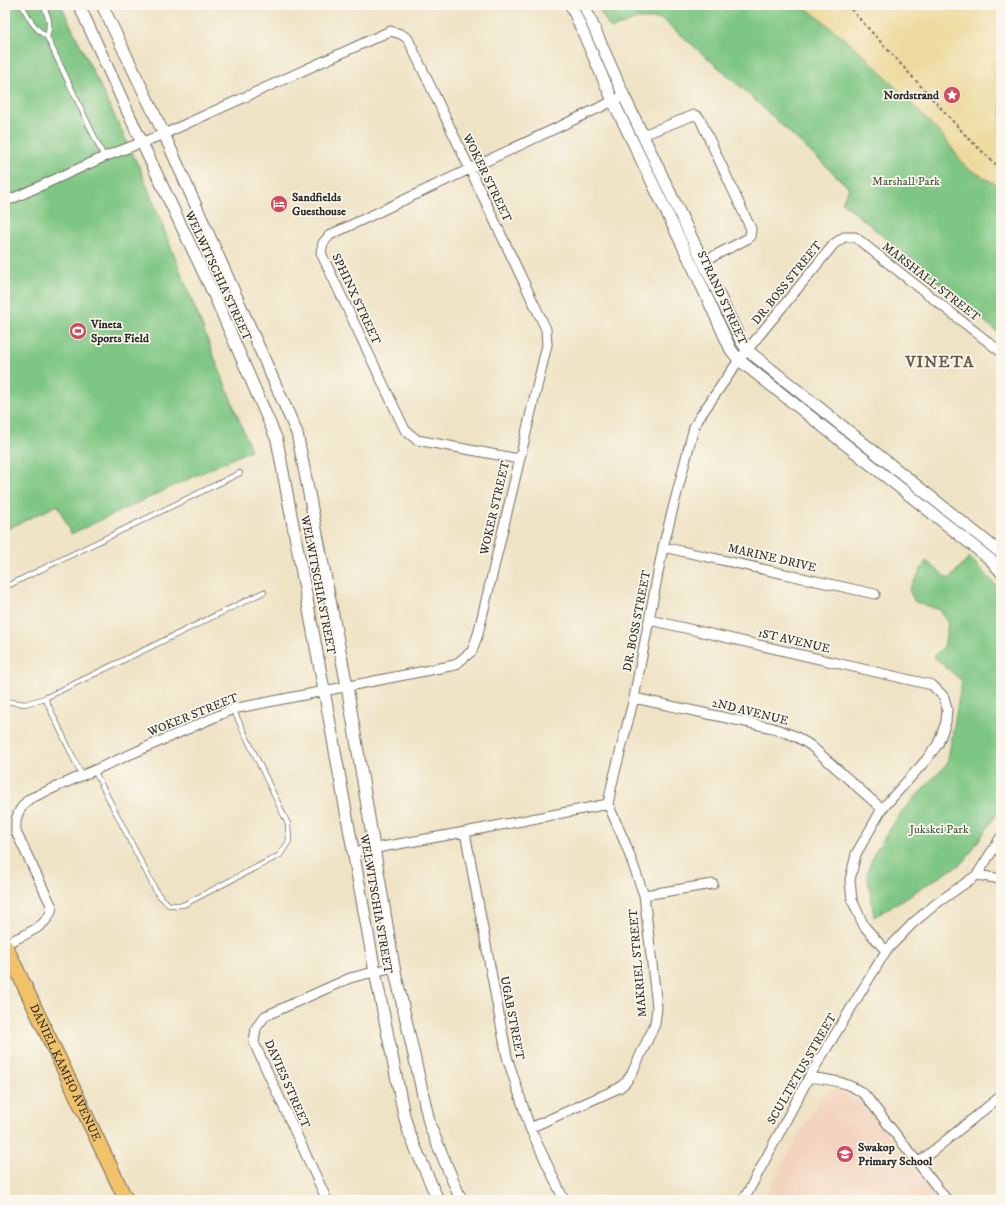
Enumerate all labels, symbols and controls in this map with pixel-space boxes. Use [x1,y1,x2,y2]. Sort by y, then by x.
place icon: Nordstrand [942,85,962,105]
place label: Nordstrand [884,88,940,103]
street label: WOKER STREET [459,131,515,224]
park label: Marshall Park [872,174,940,189]
place label: Sandfields Guesthouse [292,190,346,219]
hotel icon: Sandfields Guesthouse [269,194,289,214]
street label: WELWITSCHIA STREET [181,208,255,343]
street label: DR. BOSS STREET [749,238,825,328]
street label: MARSHALL STREET [879,239,983,325]
street label: STRAND STREET [694,249,750,347]
street label: SPHINX STREET [328,251,384,347]
place label: Vineta Sports Field [90,317,150,346]
sports icon: Vineta Sports Field [68,321,88,341]
district label: VINETA [904,352,975,372]
street label: WOKER STREET [477,459,513,557]
street label: WELWITSCHIA STREET [297,513,339,656]
street label: MARINE DRIVE [726,541,818,576]
street label: DR. BOSS STREET [620,569,654,673]
street label: 1ST AVENUE [757,625,832,657]
street label: WOKER STREET [145,690,240,740]
street label: 2ND AVENUE [710,695,790,729]
park label: Jukskei Park [908,822,969,837]
street label: WELWITSCHIA STREET [356,832,396,975]
street label: MAKRIEL STREET [626,908,650,1018]
street label: UGAB STREET [497,975,527,1061]
street label: DANIEL KAMHO AVENUE [26,1001,105,1144]
street label: SCULTETUS STREET [764,1011,840,1127]
street label: DAVIES STREET [261,1037,313,1131]
place label: Swakop Primary School [858,1140,933,1169]
school or university icon: Swakop Primary School [835,1144,855,1164]

